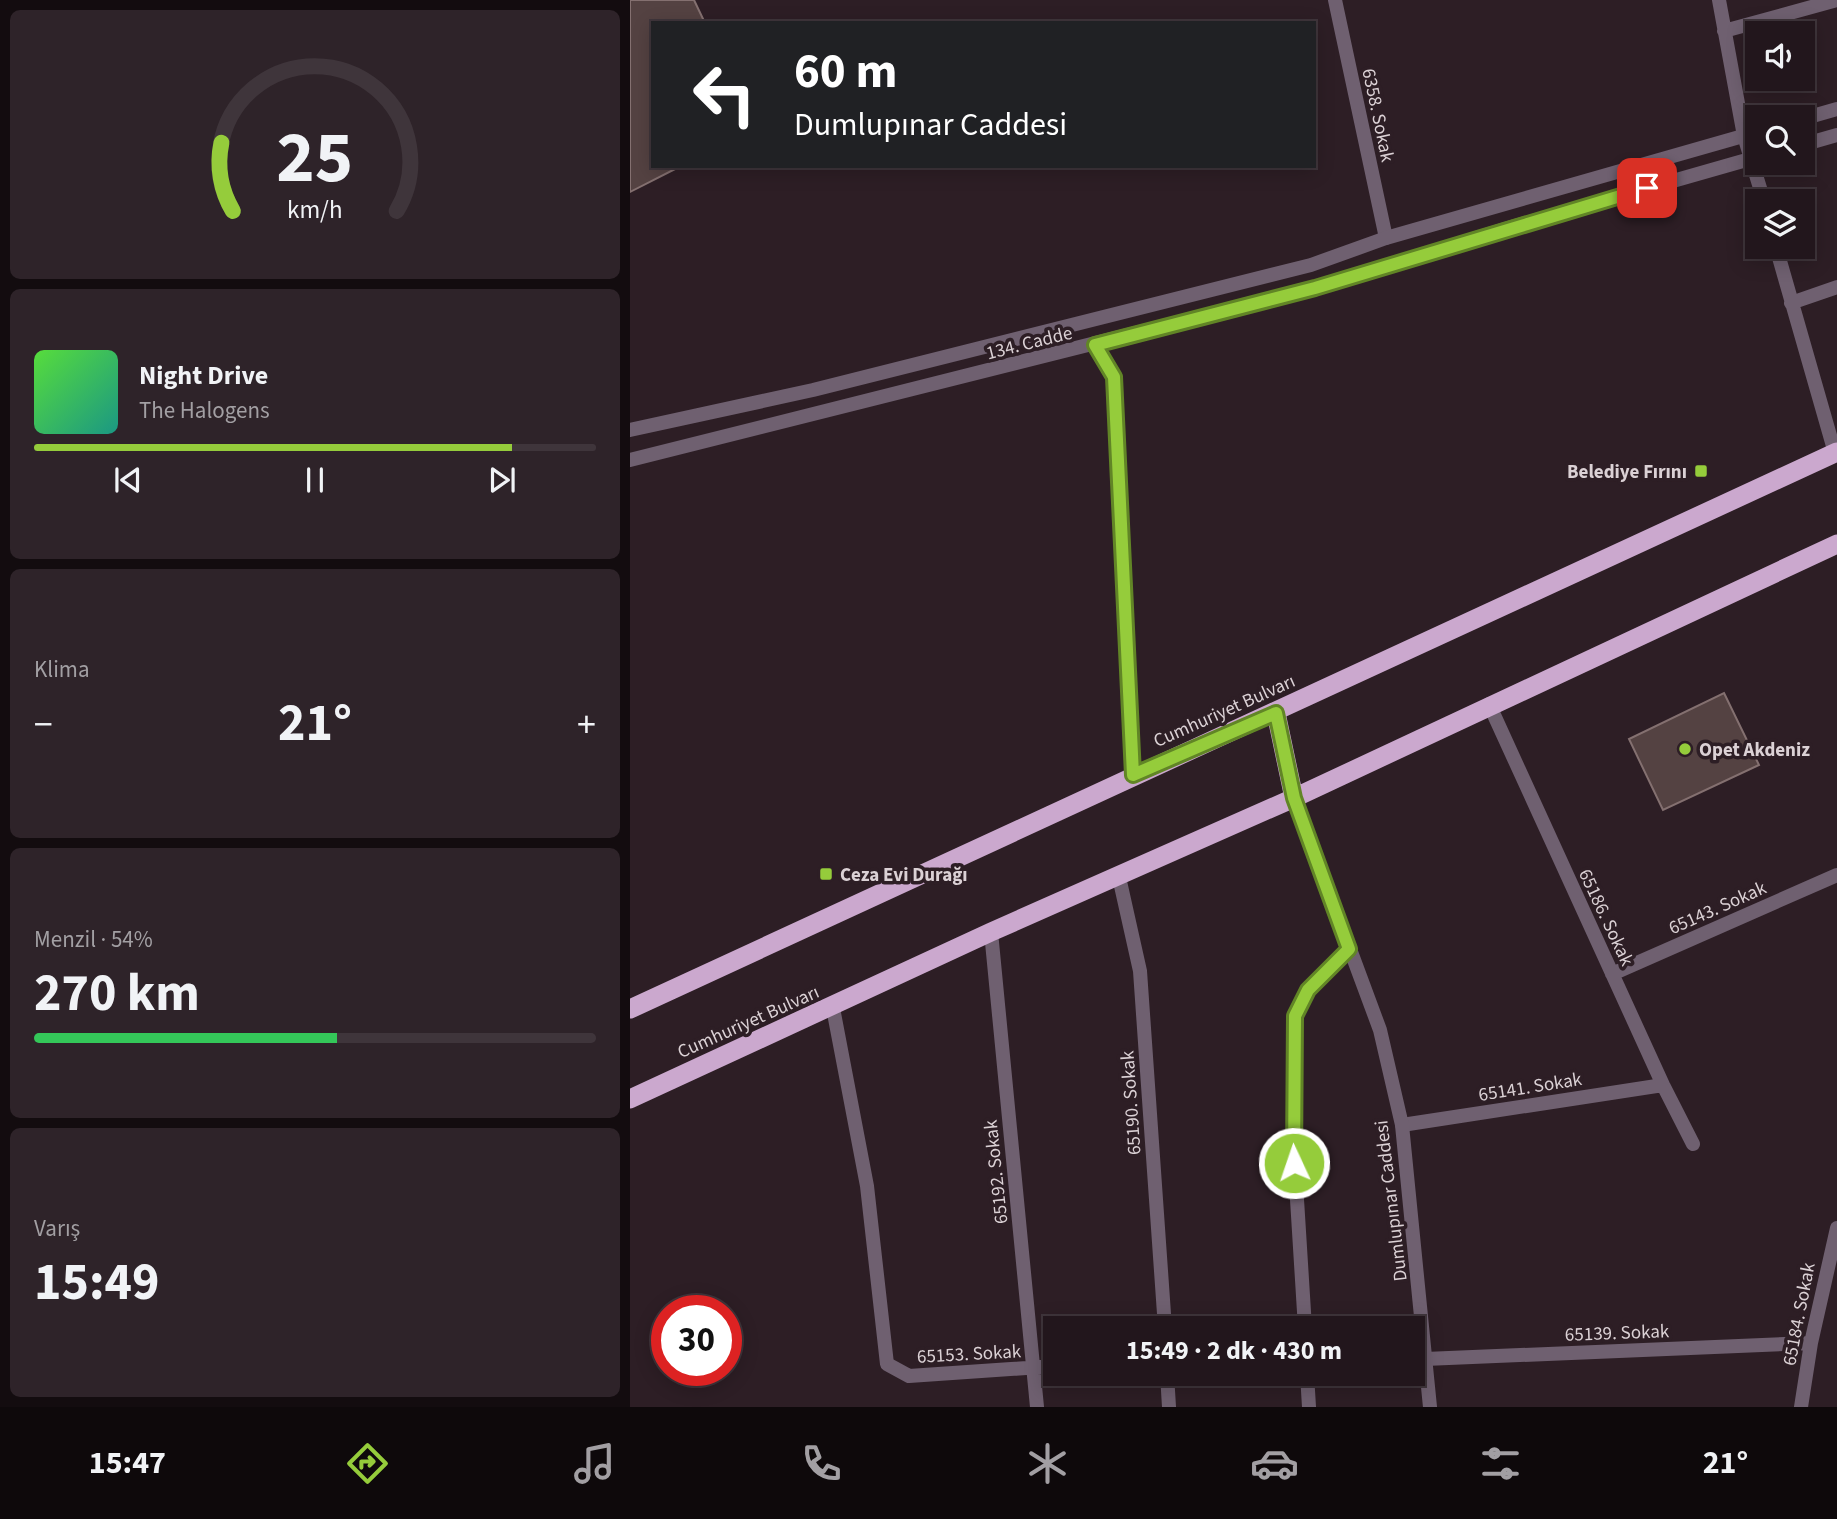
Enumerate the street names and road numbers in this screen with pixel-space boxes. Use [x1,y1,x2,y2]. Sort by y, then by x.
street label: 6358. Sokak [1354,66,1401,165]
street label: 134. Cadde [983,320,1075,367]
street label: Cumhuriyet Bulvarı [1149,668,1300,755]
street label: 65186. Sokak [1571,865,1640,971]
street label: 65143. Sokak [1664,875,1771,942]
street label: Cumhuriyet Bulvarı [673,979,824,1066]
street label: 65190. Sokak [1114,1049,1149,1156]
street label: 65141. Sokak [1477,1066,1584,1109]
street label: 65192. Sokak [978,1118,1015,1225]
street label: Dumlupınar Caddesi [1368,1119,1415,1283]
street label: 65184. Sokak [1776,1260,1823,1368]
street label: 65139. Sokak [1564,1318,1670,1349]
street label: 65153. Sokak [916,1338,1022,1371]

